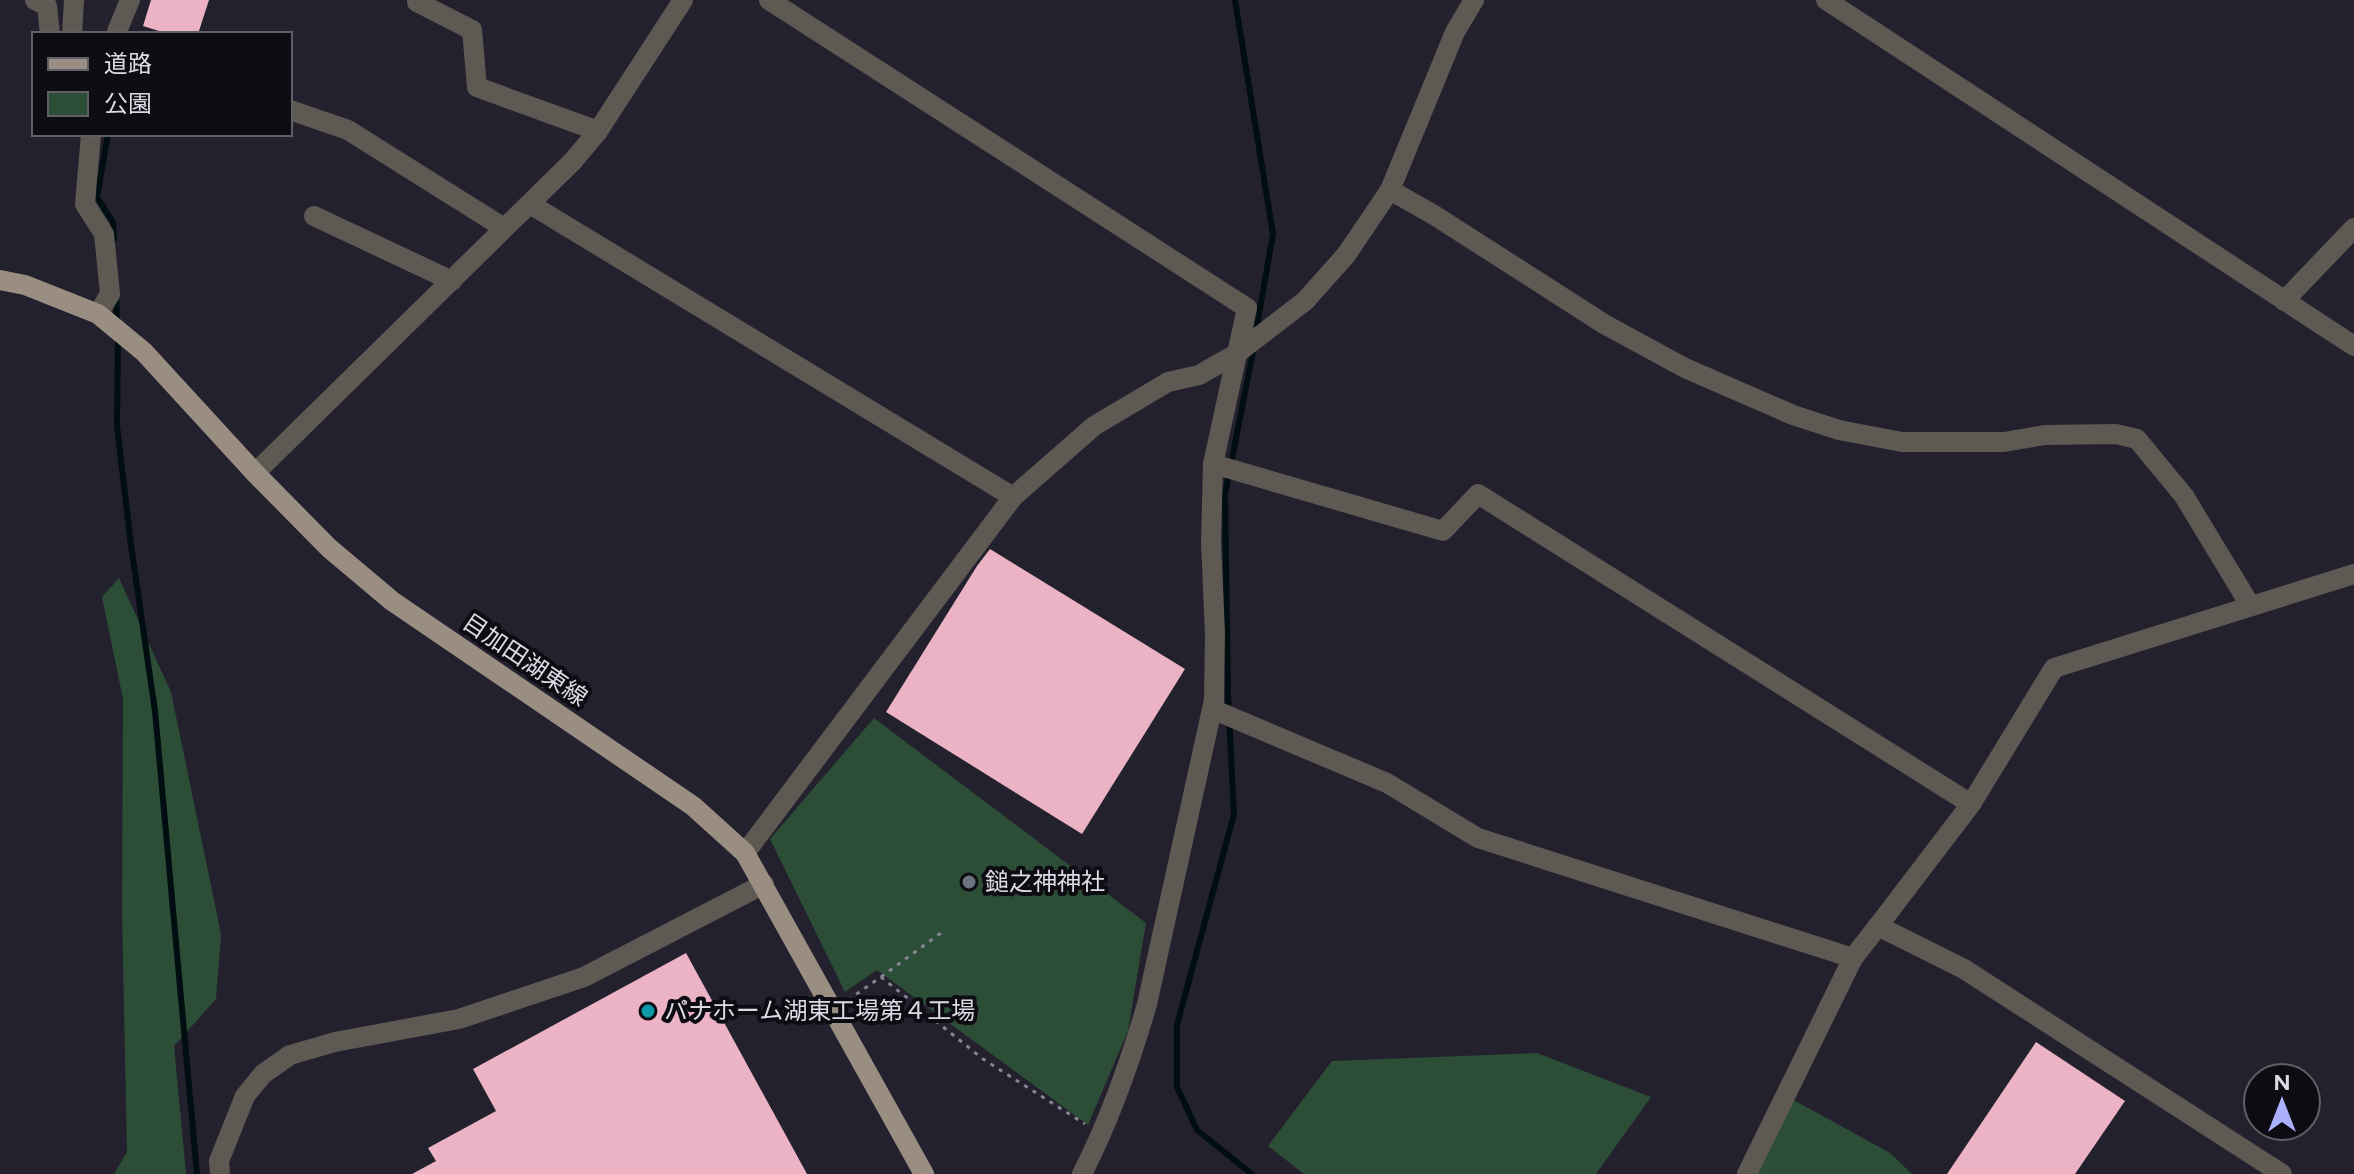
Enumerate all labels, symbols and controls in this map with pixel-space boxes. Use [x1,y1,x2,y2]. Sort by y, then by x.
legend [32,32,292,136]
text: 道路 [104,49,152,78]
text: 公園 [104,89,152,118]
street label: 目加田湖東線 [457,607,593,712]
place label: 鎚之神神社 [985,867,1105,896]
marker: 鎚之神神社 [960,873,978,891]
place label: パナホーム湖東工場第４工場 [664,996,975,1025]
marker: パナホーム湖東工場第４工場 [639,1002,657,1020]
north arrow [2242,1062,2322,1142]
text: N [2273,1069,2291,1096]

